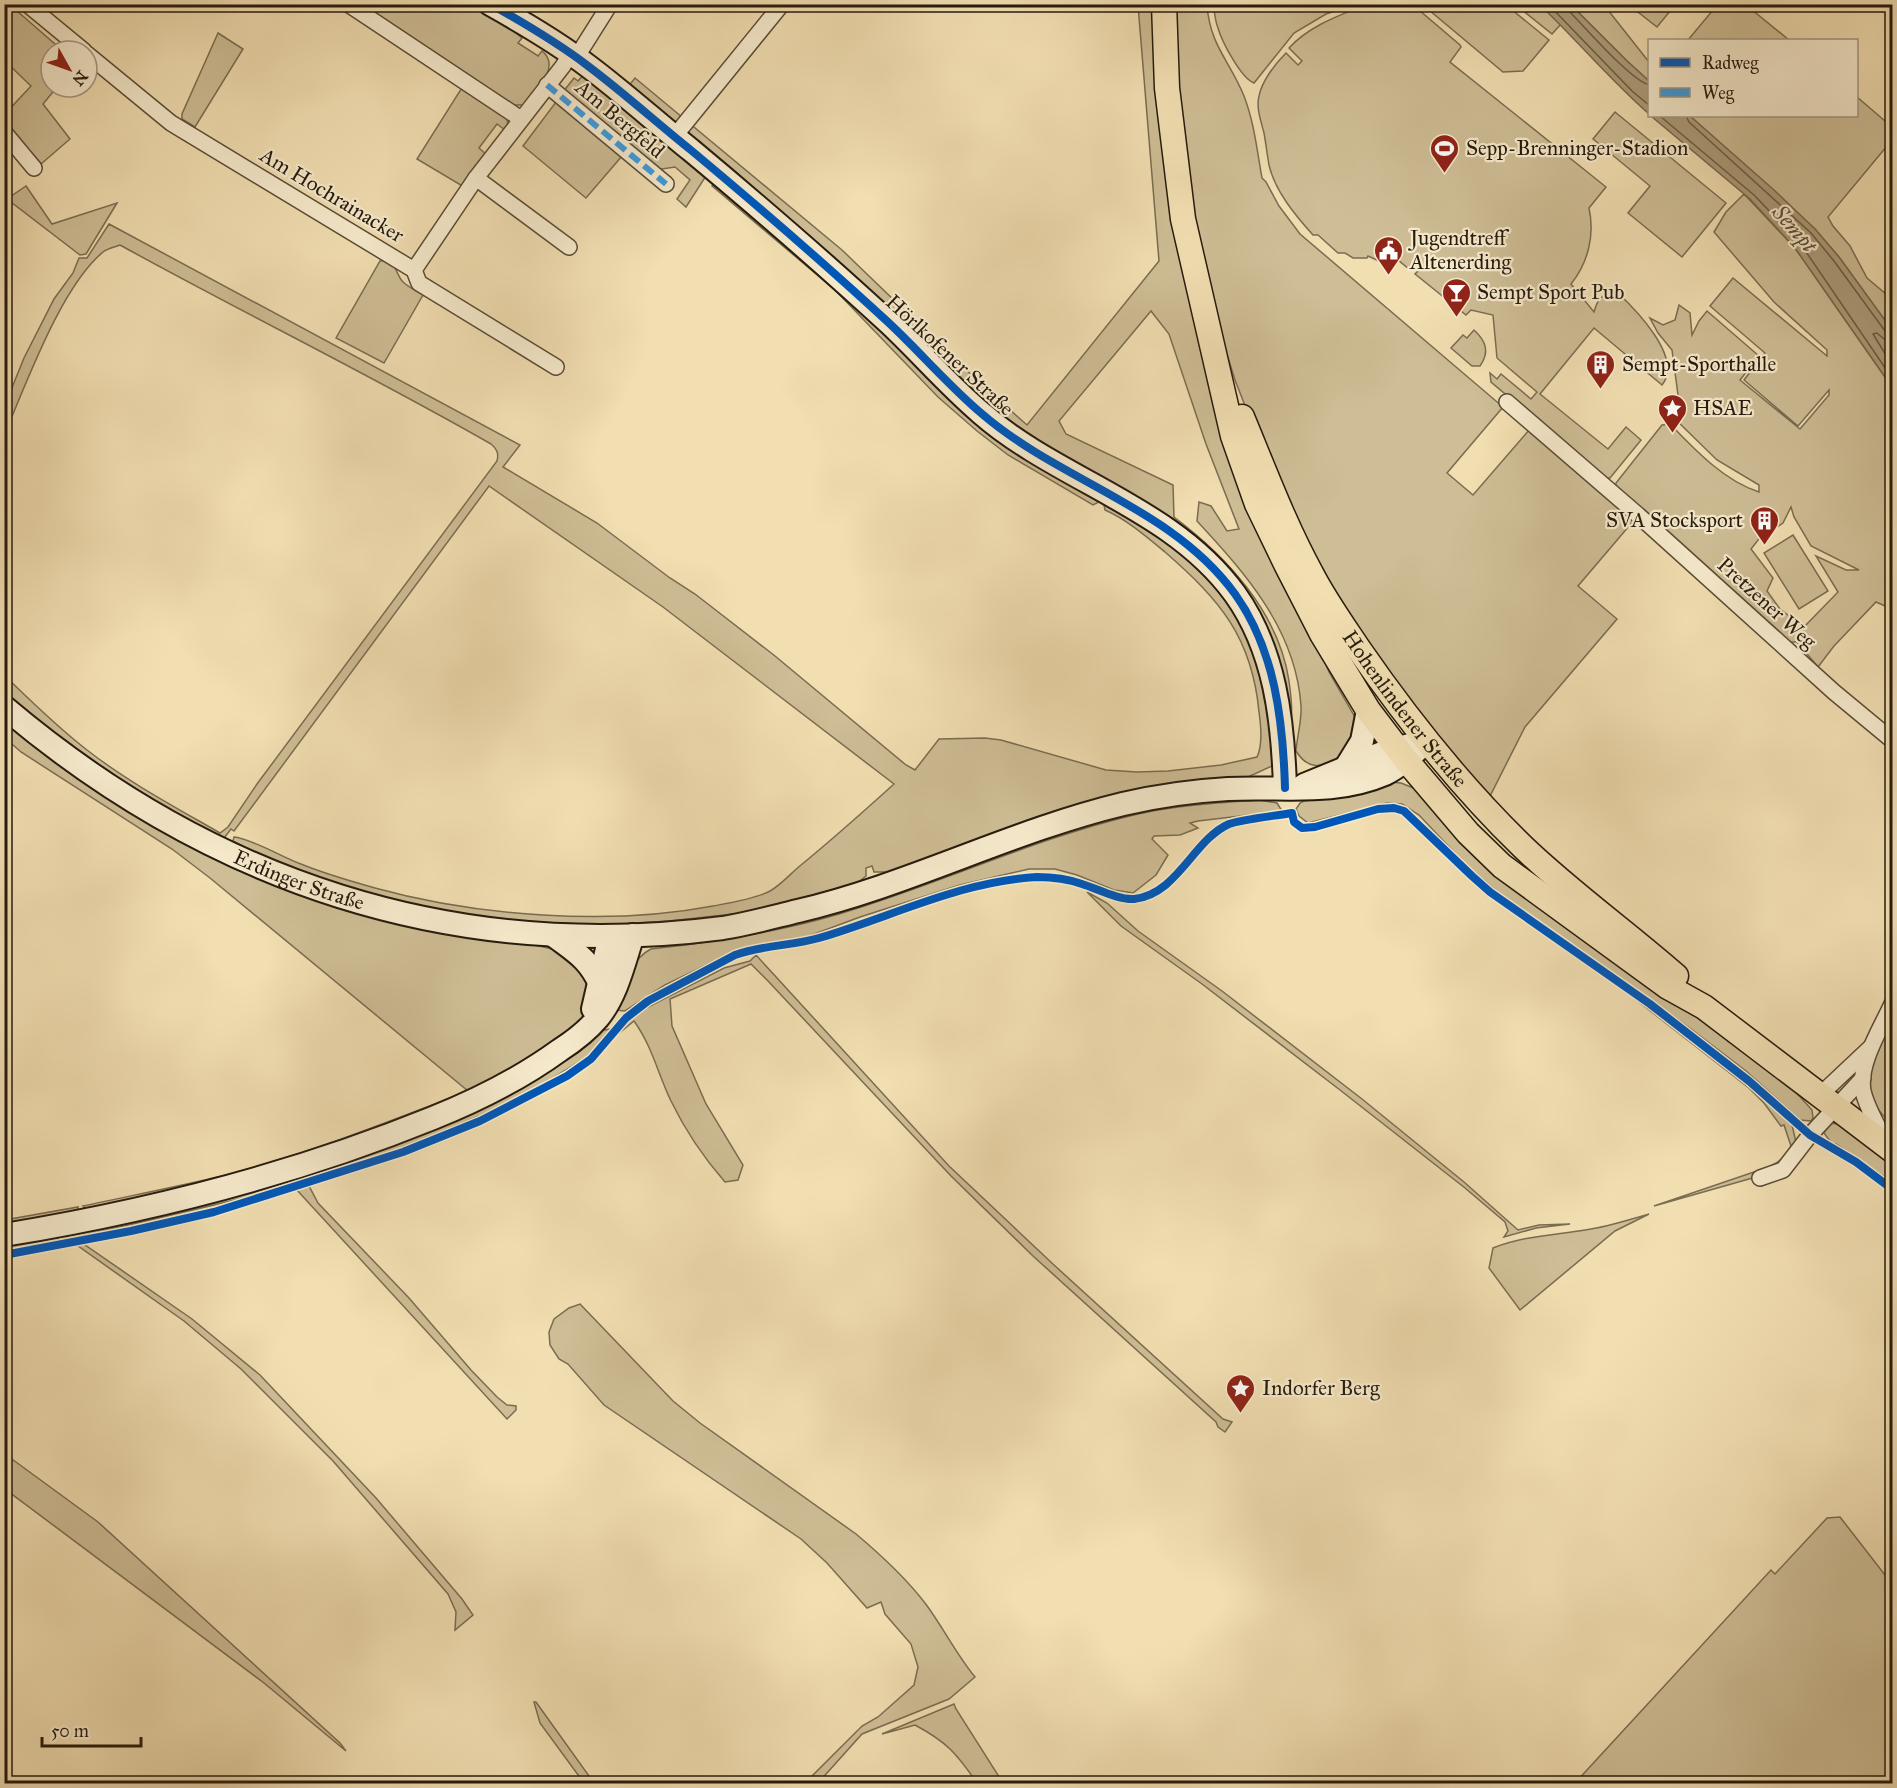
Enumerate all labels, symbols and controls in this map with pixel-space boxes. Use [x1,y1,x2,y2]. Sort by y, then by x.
north arrow [39,39,99,99]
legend [1648,39,1858,117]
text: Radweg [1702,52,1759,75]
text: N [68,67,92,90]
street label: Am Bergfeld [569,74,670,164]
text: Weg [1702,82,1735,105]
sports icon: Sepp-Brenninger-Stadion [1429,132,1461,174]
place label: Sepp-Brenninger-Stadion [1466,135,1688,161]
street label: Am Hochrainacker [254,141,409,248]
water label: Sempt [1766,198,1823,259]
place label: Jugendtreff Altenerding [1408,225,1511,275]
public building icon: Jugendtreff Altenerding [1373,234,1405,276]
bar icon: Sempt Sport Pub [1440,276,1472,318]
place label: Sempt Sport Pub [1477,279,1624,305]
street label: Hörlkofener Straße [880,289,1020,421]
building icon: Sempt-Sporthalle [1585,348,1617,390]
place label: Sempt-Sporthalle [1622,351,1776,377]
place icon: HSAE [1656,392,1688,434]
place label: HSAE [1693,395,1752,421]
building icon: SVA Stocksport [1748,504,1780,546]
place label: SVA Stocksport [1606,507,1744,533]
street label: Pretzener Weg [1712,552,1822,654]
street label: Hohenlindener Straße [1337,625,1473,793]
street label: Erdinger Straße [229,844,367,916]
place icon: Indorfer Berg [1225,1372,1257,1414]
place label: Indorfer Berg [1262,1375,1380,1401]
scale bar [42,1710,141,1748]
text: 50 m [51,1720,89,1742]

